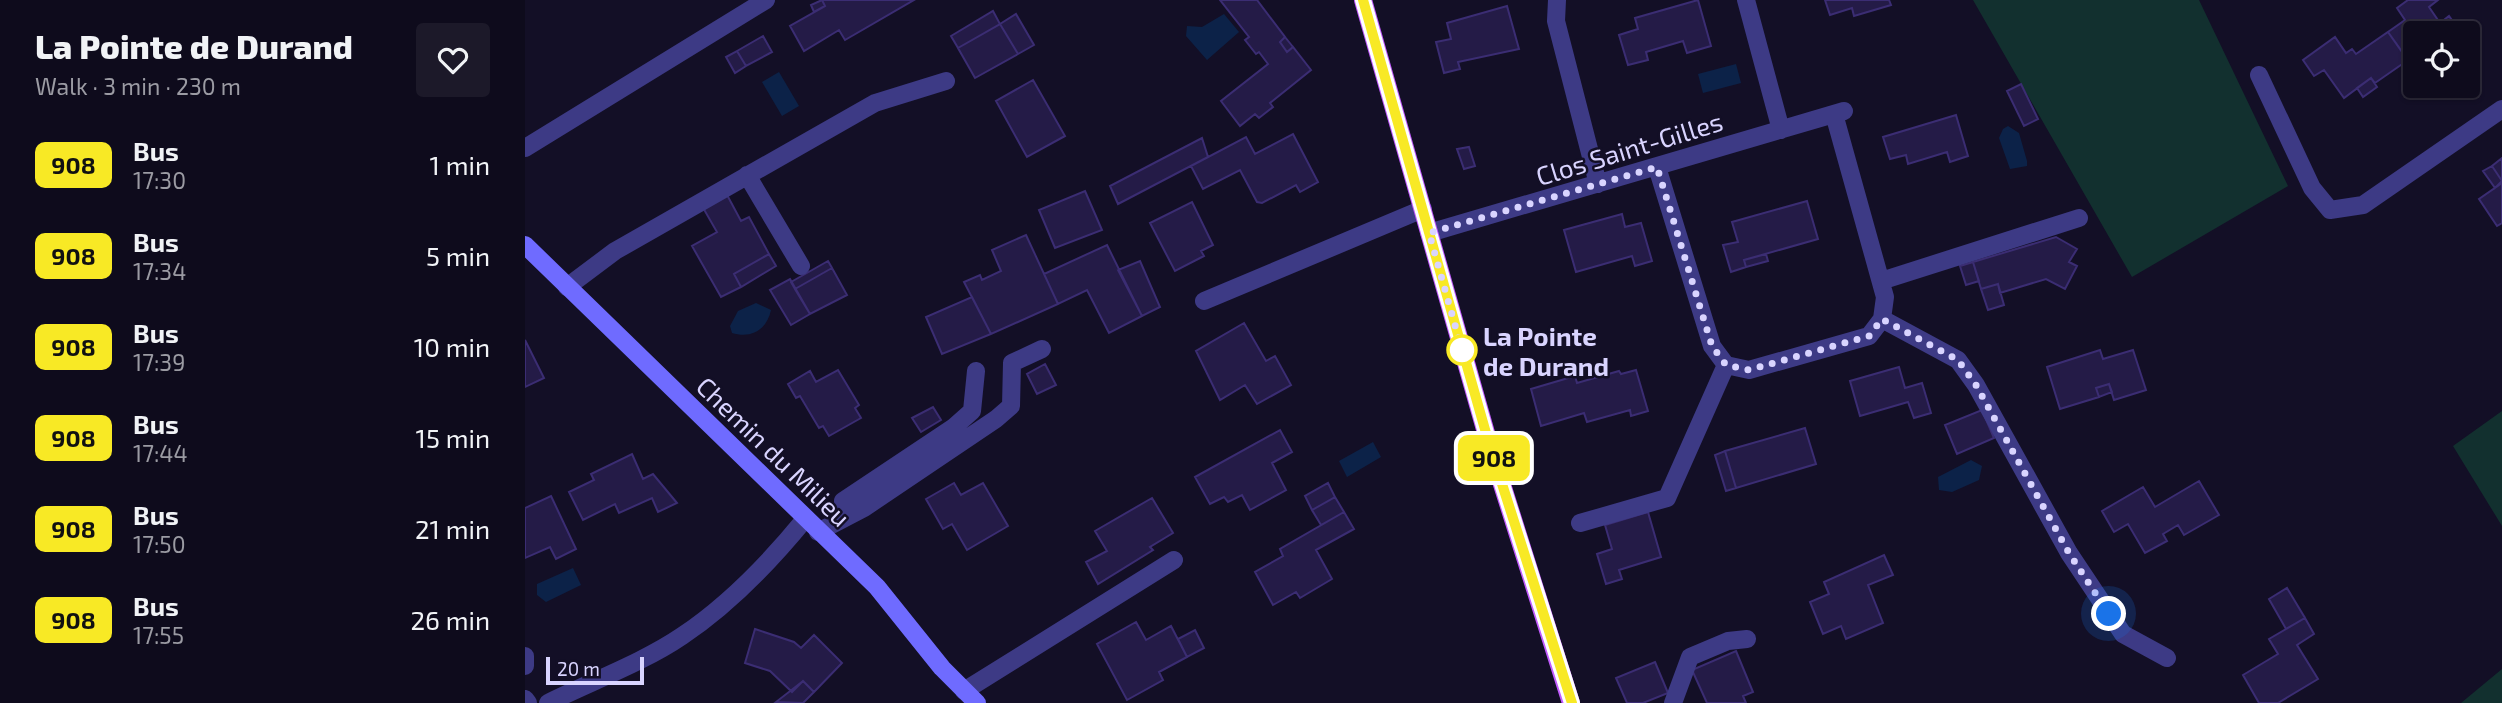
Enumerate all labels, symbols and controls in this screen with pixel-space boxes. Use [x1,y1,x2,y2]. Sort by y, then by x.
map controls [2403,21,2480,98]
button: locate [2403,21,2480,98]
button: heart [416,23,490,97]
text: La Pointe de Durand [35,26,353,66]
text: Walk · 3 min · 230 m [35,72,241,100]
street label: Clos Saint-Gilles [1532,105,1726,191]
text: Bus [133,135,179,166]
text: 1 min [430,149,490,180]
text: 908 [51,150,96,179]
text: 17:30 [133,166,186,194]
text: Bus [133,226,179,257]
text: 5 min [426,240,490,271]
text: 908 [51,241,96,270]
text: 17:34 [133,257,186,285]
text: Bus [133,317,179,348]
place label: La Pointe de Durand [1483,320,1609,381]
text: 10 min [414,331,490,362]
text: 908 [51,332,96,361]
marker: La Pointe de Durand [1447,335,1477,365]
text: 17:39 [133,348,185,376]
street label: Chemin du Milieu [691,370,857,532]
text: Bus [133,408,179,439]
text: 15 min [416,422,490,453]
text: 908 [51,423,96,452]
line badge: 908 [1454,435,1534,481]
text: 17:44 [133,439,188,467]
text: 908 [1472,443,1516,472]
text: Bus [133,499,179,530]
text: 21 min [415,513,490,544]
text: 908 [51,514,96,543]
text: 17:50 [133,530,186,558]
text: Bus [133,590,179,621]
your location [2091,596,2126,631]
text: 26 min [410,604,490,635]
text: 908 [51,605,96,634]
text: 17:55 [133,621,184,649]
scale bar [546,654,644,686]
text: 20 m [557,657,600,680]

